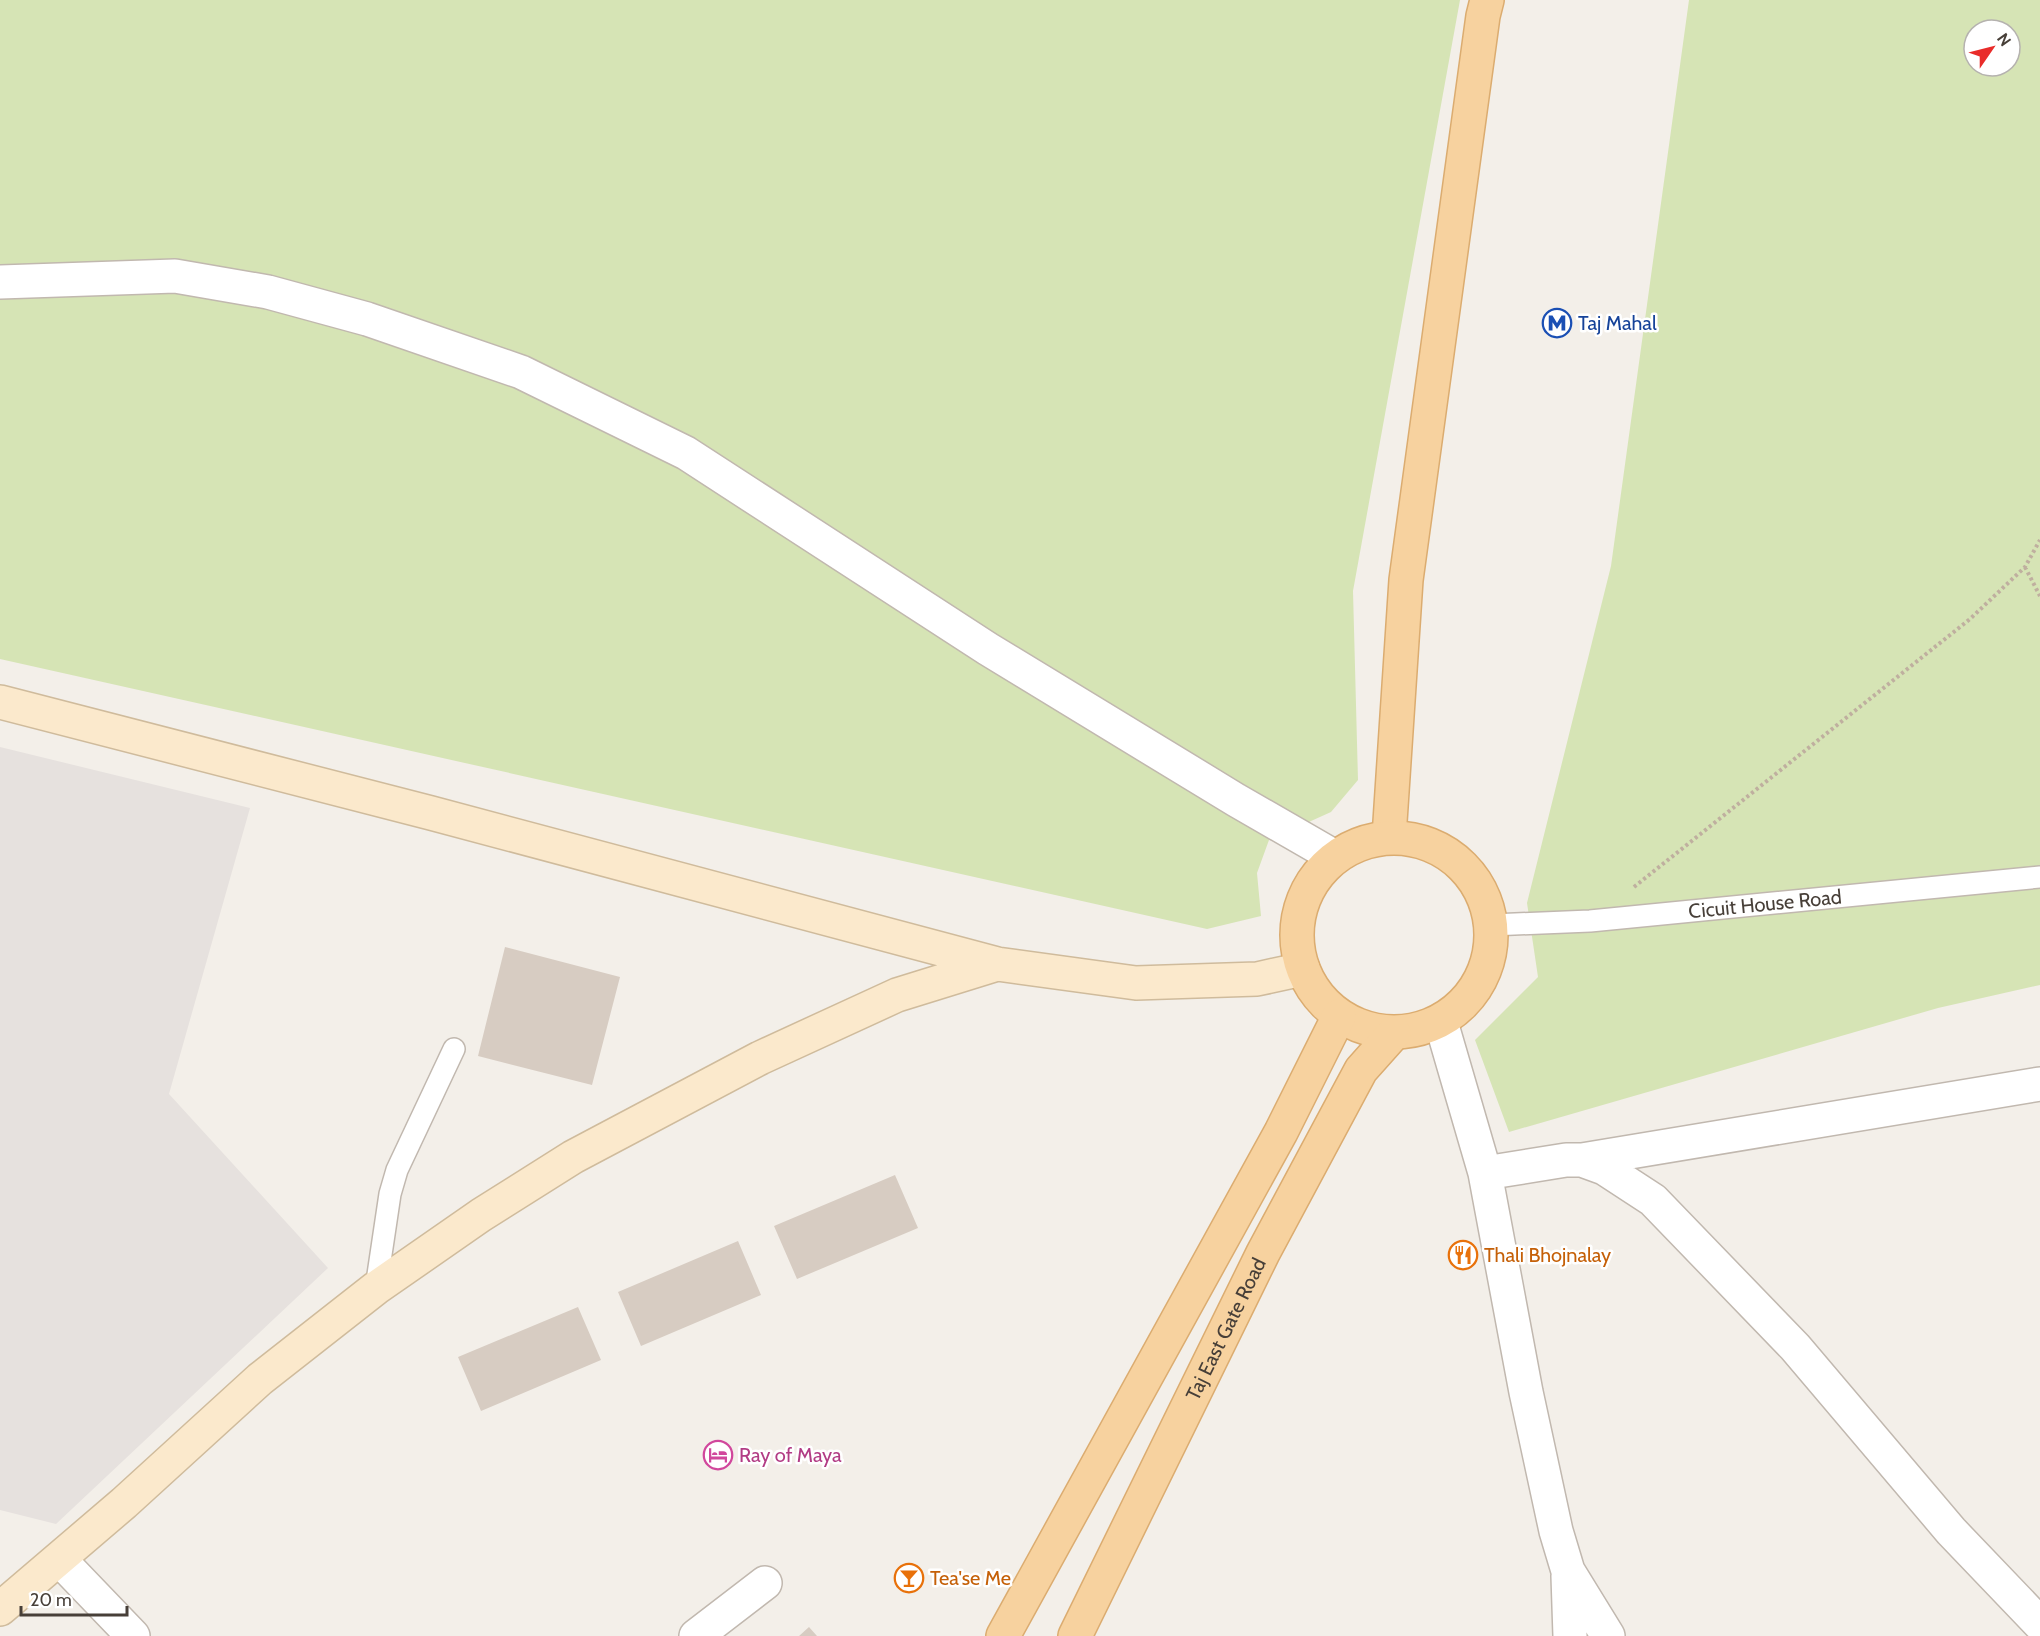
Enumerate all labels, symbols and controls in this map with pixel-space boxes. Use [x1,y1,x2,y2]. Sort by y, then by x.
north arrow [1962,18,2022,78]
text: N [1993,30,2015,50]
metro station icon: Taj Mahal [1541,307,1573,339]
place label: Taj Mahal [1578,311,1657,335]
street label: Cicuit House Road [1687,884,1843,923]
restaurant icon: Thali Bhojnalay [1447,1239,1479,1271]
place label: Thali Bhojnalay [1484,1243,1611,1267]
street label: Taj East Gate Road [1181,1254,1271,1404]
hotel icon: Ray of Maya [702,1439,734,1471]
place label: Ray of Maya [739,1443,842,1467]
bar icon: Tea'se Me [893,1562,925,1594]
place label: Tea'se Me [930,1566,1011,1590]
scale bar [21,1579,128,1617]
text: 20 m [30,1589,72,1611]

